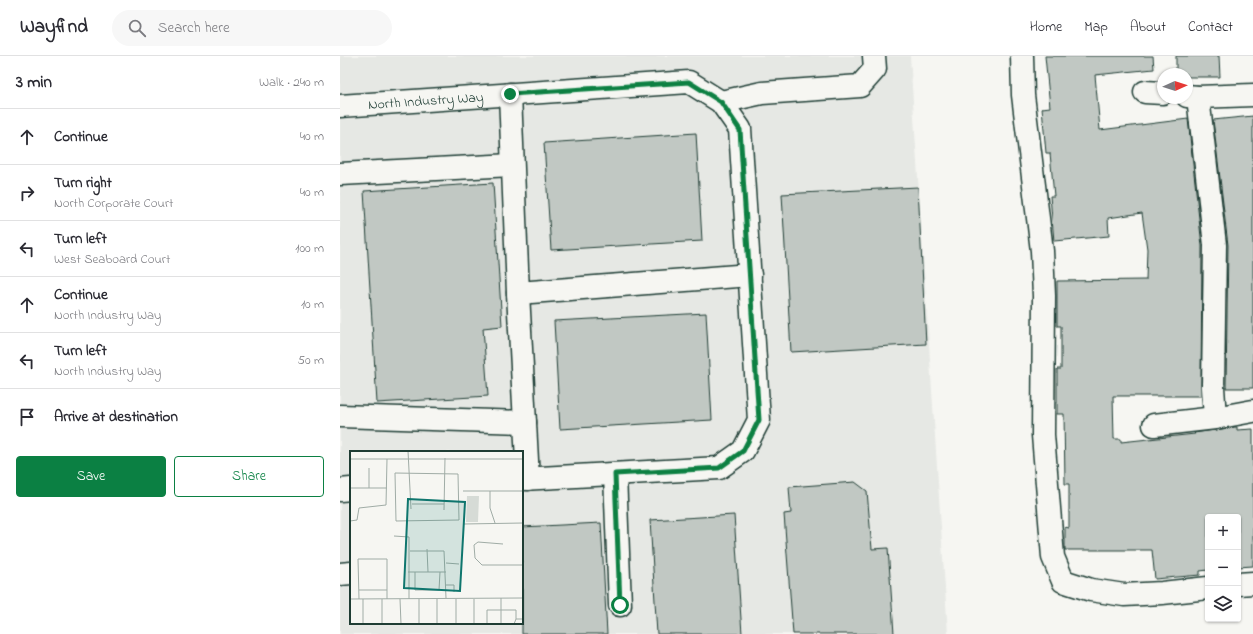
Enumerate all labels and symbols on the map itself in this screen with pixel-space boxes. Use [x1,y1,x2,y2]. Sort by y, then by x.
north arrow [1157,68,1193,104]
route end [501,85,519,103]
street label: North Industry Way [367,87,485,116]
inset map [350,451,523,624]
route start [611,596,629,614]

